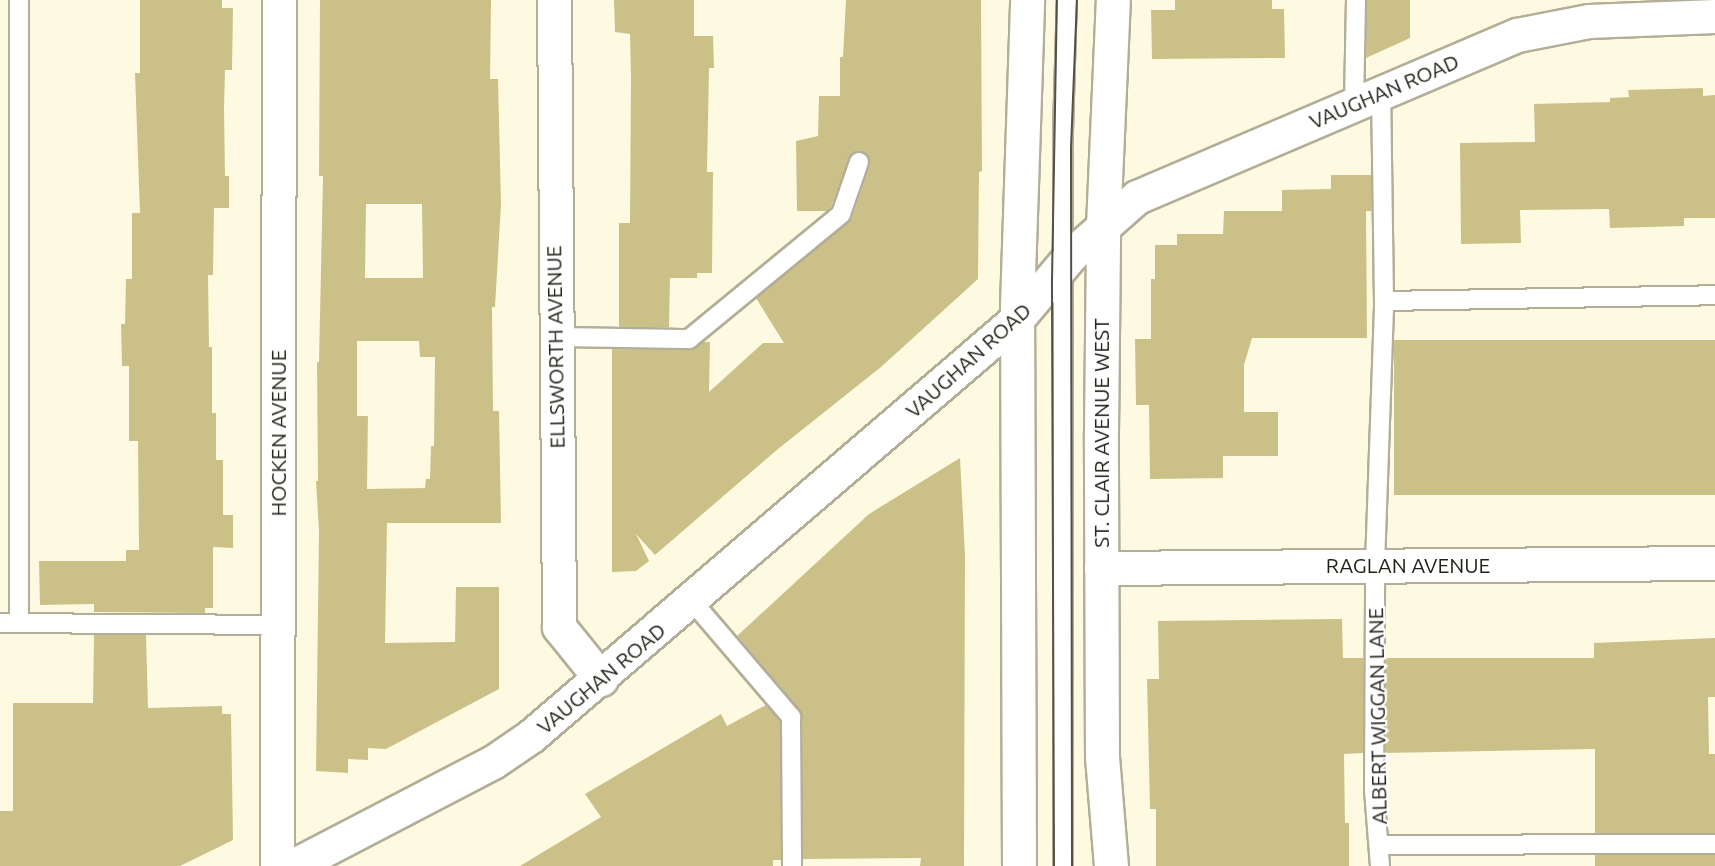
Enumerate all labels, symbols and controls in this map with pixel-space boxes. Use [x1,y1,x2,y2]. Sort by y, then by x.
street label: VAUGHAN ROAD [1306,48,1462,134]
street label: ELLSWORTH AVENUE [541,245,569,449]
street label: VAUGHAN ROAD [900,297,1036,423]
street label: ST. CLAIR AVENUE WEST [1088,318,1114,548]
street label: HOCKEN AVENUE [265,350,291,516]
street label: RAGLAN AVENUE [1326,552,1490,578]
street label: ALBERT WIGGAN LANE [1363,607,1391,825]
street label: VAUGHAN ROAD [532,617,670,739]

